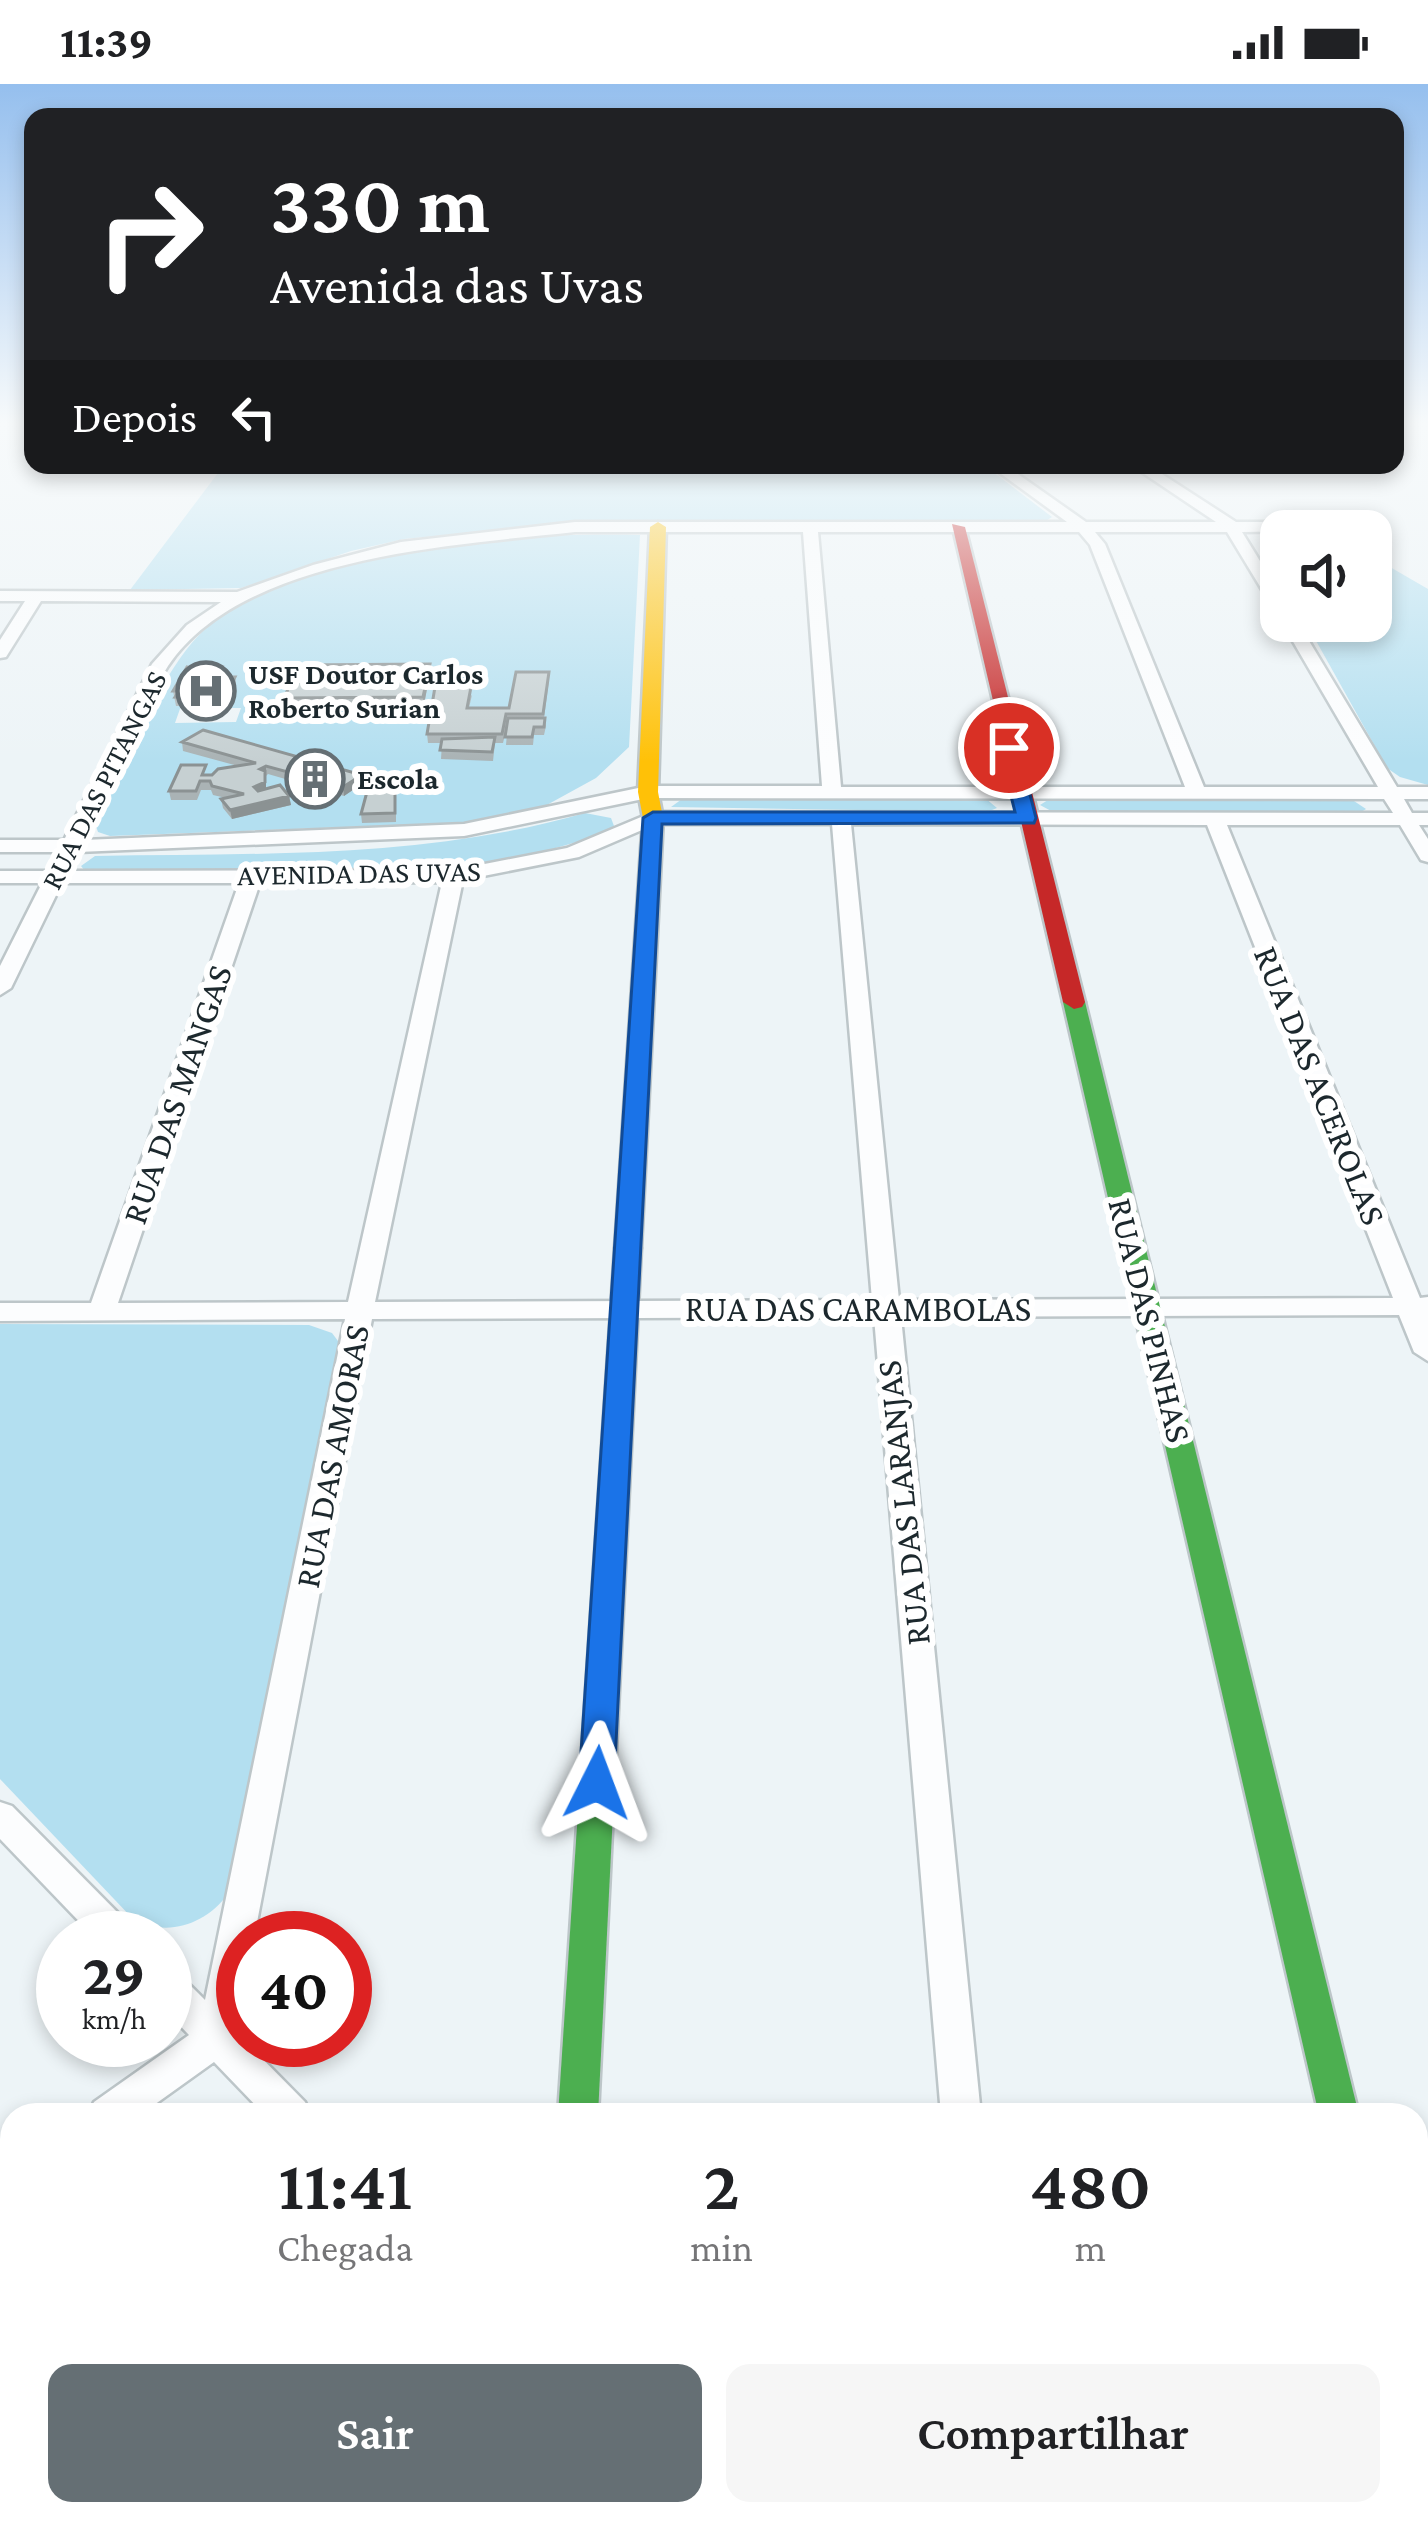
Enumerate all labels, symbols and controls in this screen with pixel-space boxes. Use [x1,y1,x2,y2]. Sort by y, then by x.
text: 11:39 [60,17,153,67]
icon: right [72,156,228,312]
text: 330 m [270,157,490,250]
text: Avenida das Uvas [270,255,644,315]
icon: left [221,384,287,450]
text: Depois [72,392,197,442]
map controls [1260,510,1392,642]
button: sound [1260,510,1392,642]
place label: USF Doutor Carlos Roberto Surian [248,657,483,724]
hospital icon: USF Doutor Carlos Roberto Surian [175,660,237,722]
street label: RUA DAS PITANGAS [34,665,173,894]
pin [958,697,1060,799]
icon: arrive [976,715,1042,781]
building icon: Escola [284,748,346,810]
place label: Escola [357,762,439,795]
street label: AVENIDA DAS UVAS [237,854,481,891]
street label: RUA DAS ACEROLAS [1246,940,1394,1231]
street label: RUA DAS MANGAS [114,960,240,1229]
street label: RUA DAS PINHAS [1100,1194,1200,1447]
street label: RUA DAS CARAMBOLAS [685,1289,1031,1329]
street label: RUA DAS AMORAS [287,1321,377,1591]
street label: RUA DAS LARANJAS [868,1358,938,1647]
position arrow [534,1720,660,1846]
speed limit sign: 40 [216,1911,372,2067]
text: 29 [82,1940,146,2007]
text: km/h [82,2002,146,2035]
text: 11:41 [278,2144,412,2224]
text: 2 [704,2144,739,2224]
text: 480 [1030,2144,1151,2224]
text: Chegada [277,2226,413,2269]
text: min [690,2226,753,2269]
text: m [1075,2226,1106,2269]
button: Sair [48,2364,702,2502]
button: Compartilhar [726,2364,1380,2502]

